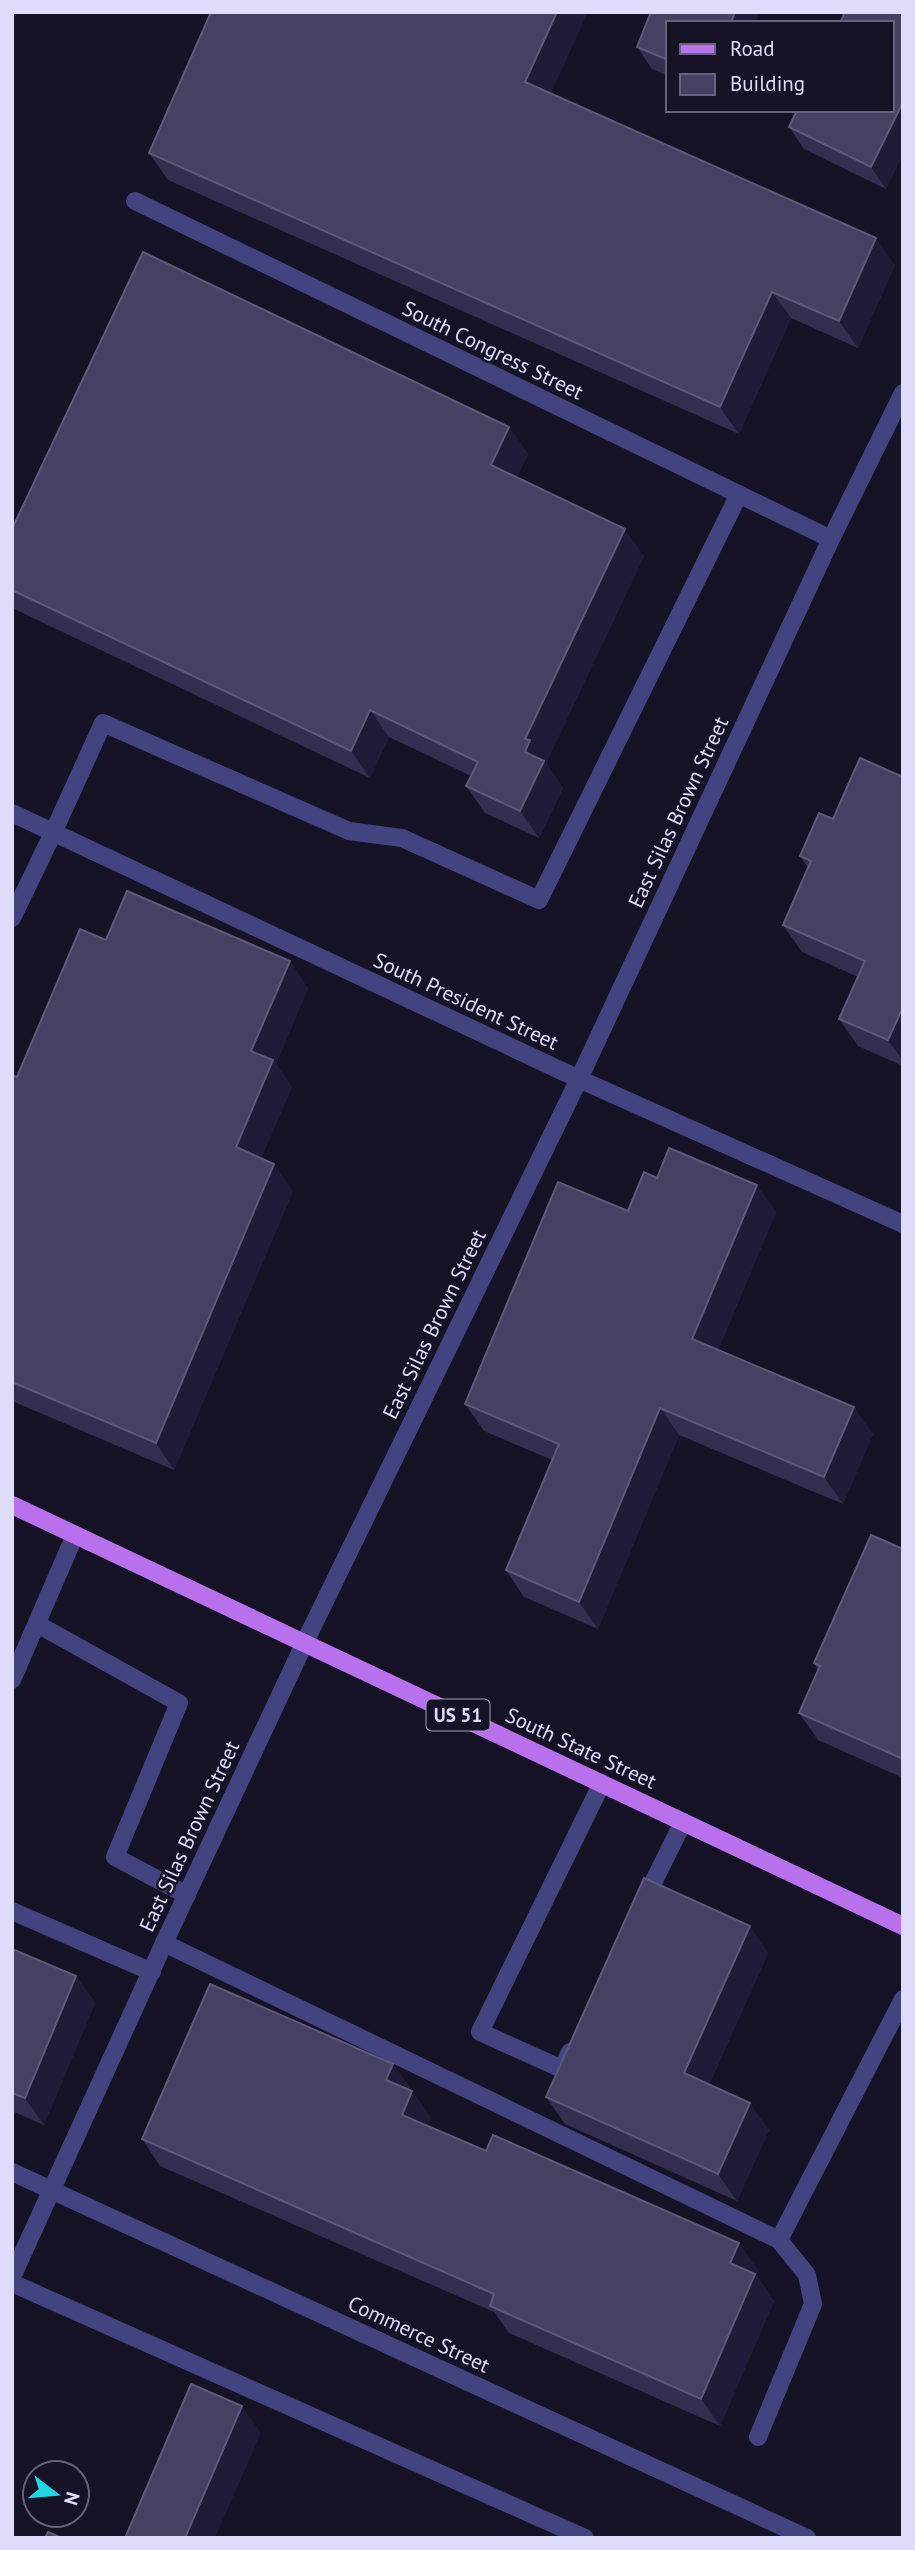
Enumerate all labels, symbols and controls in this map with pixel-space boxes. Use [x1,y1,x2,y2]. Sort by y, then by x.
legend [666,21,894,112]
text: Road [730,35,774,62]
text: Building [730,70,805,97]
street label: South Congress Street [398,294,588,406]
street label: East Silas Brown Street [622,712,734,912]
street label: South President Street [369,946,563,1056]
street label: East Silas Brown Street [376,1225,492,1423]
road number: US 51 [426,1700,490,1730]
street label: South State Street [501,1701,661,1795]
street label: East Silas Brown Street [133,1736,245,1936]
street label: Commerce Street [344,2289,494,2379]
north arrow [21,2459,91,2529]
text: N [59,2489,86,2508]

